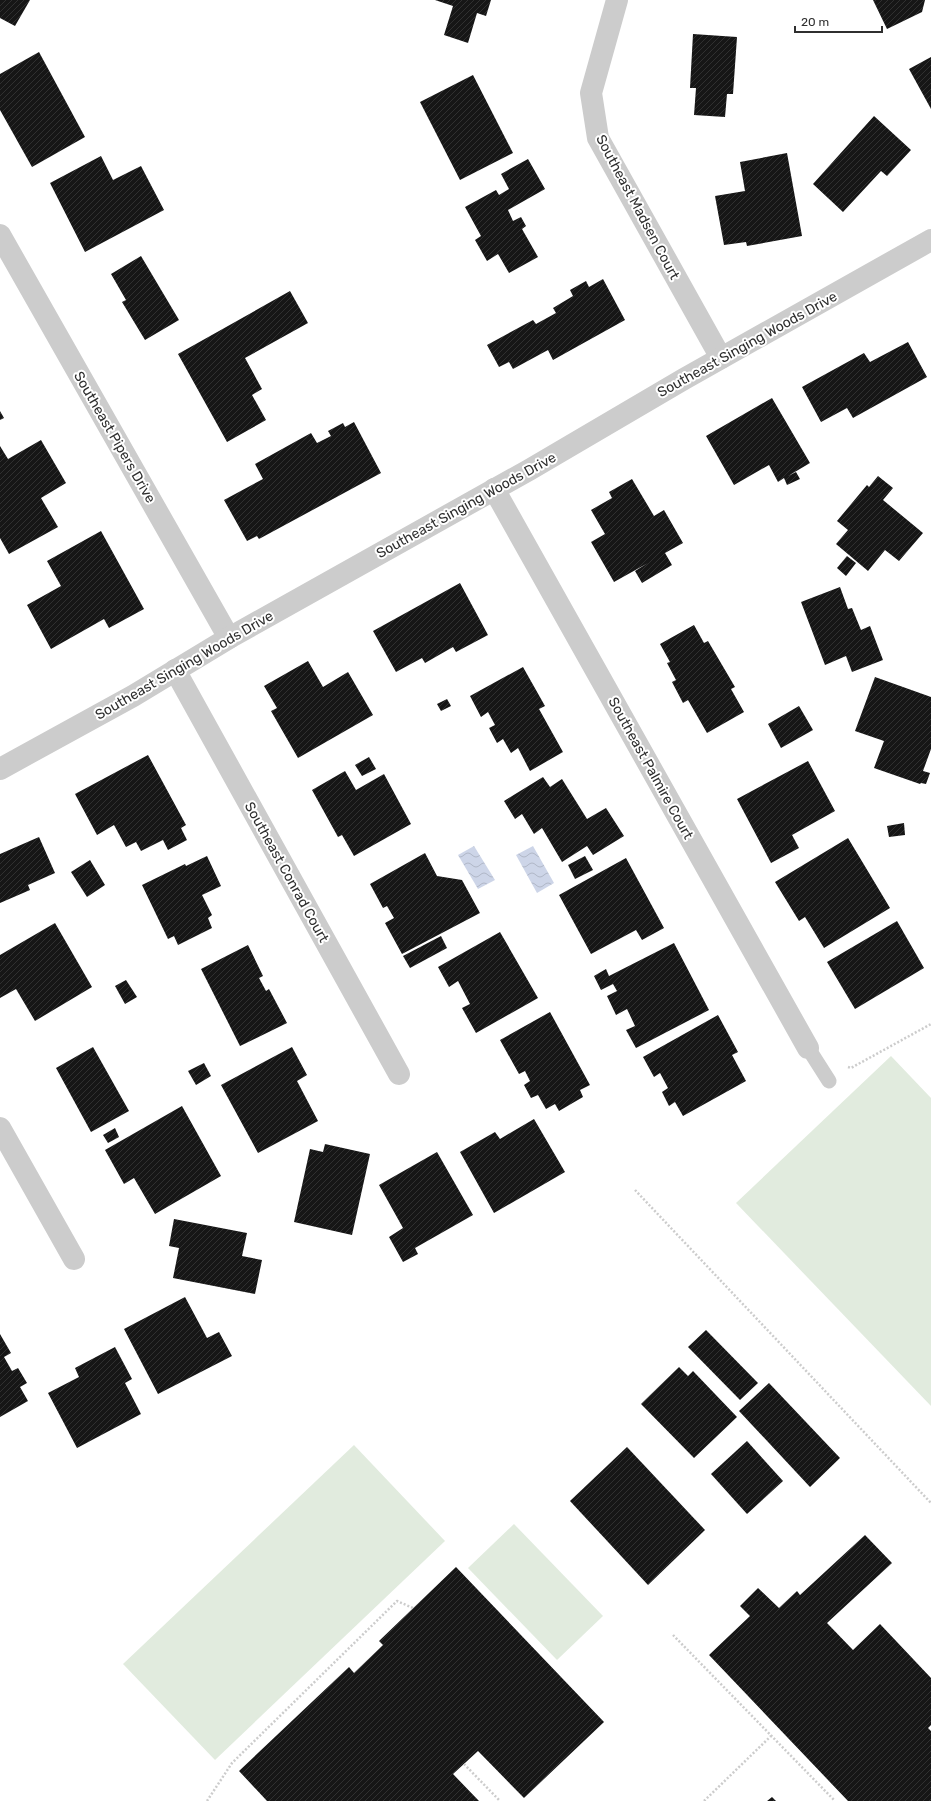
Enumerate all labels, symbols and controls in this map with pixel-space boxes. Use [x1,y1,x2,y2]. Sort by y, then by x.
scale bar [795,8,882,34]
text: 20 m [801,15,829,29]
street label: Southeast Madsen Court [592,132,683,283]
street label: Southeast Singing Woods Drive [654,288,840,401]
street label: Southeast Pipers Drive [70,369,159,506]
street label: Southeast Singing Woods Drive [373,449,559,562]
street label: Southeast Singing Woods Drive [92,607,276,723]
street label: Southeast Palmire Court [604,694,697,843]
street label: Southeast Conrad Court [241,799,333,946]

